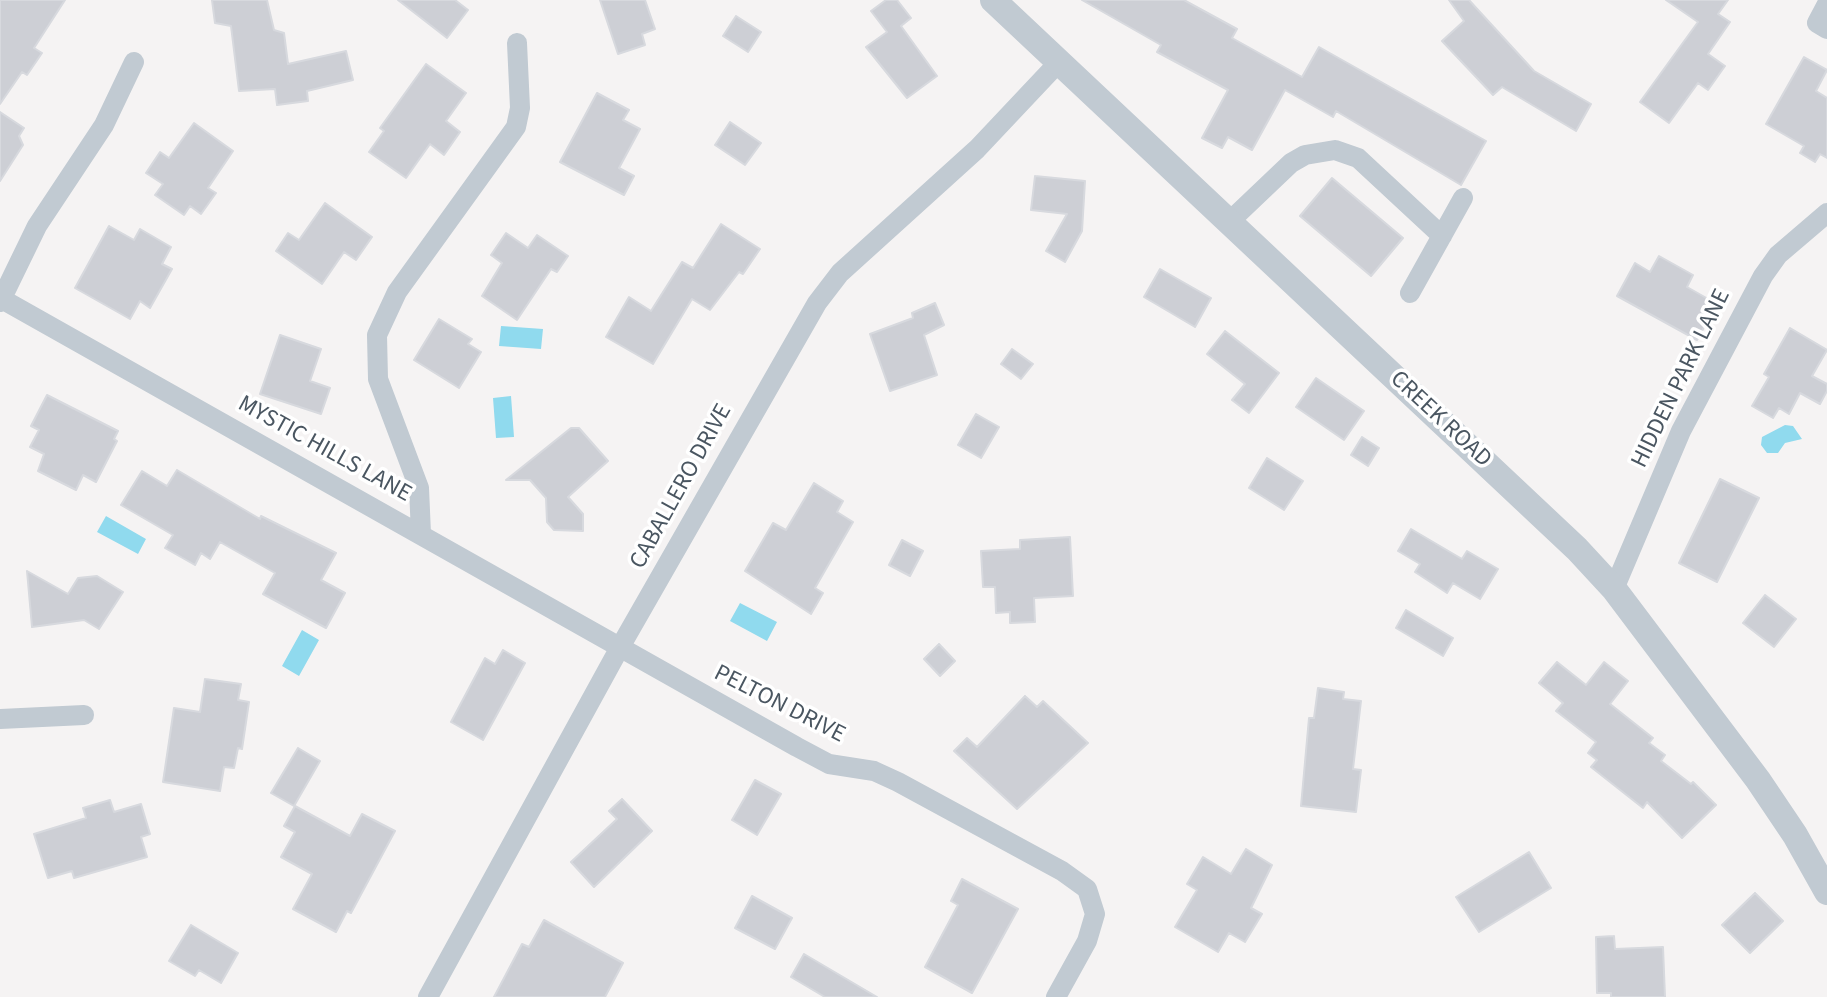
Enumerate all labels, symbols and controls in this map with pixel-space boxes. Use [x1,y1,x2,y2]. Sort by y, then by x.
street label: HIDDEN PARK LANE [1626,285,1738,473]
street label: CREEK ROAD [1383,366,1497,474]
street label: MYSTIC HILLS LANE [232,390,416,510]
street label: CABALLERO DRIVE [625,400,739,574]
street label: PELTON DRIVE [709,660,849,750]

